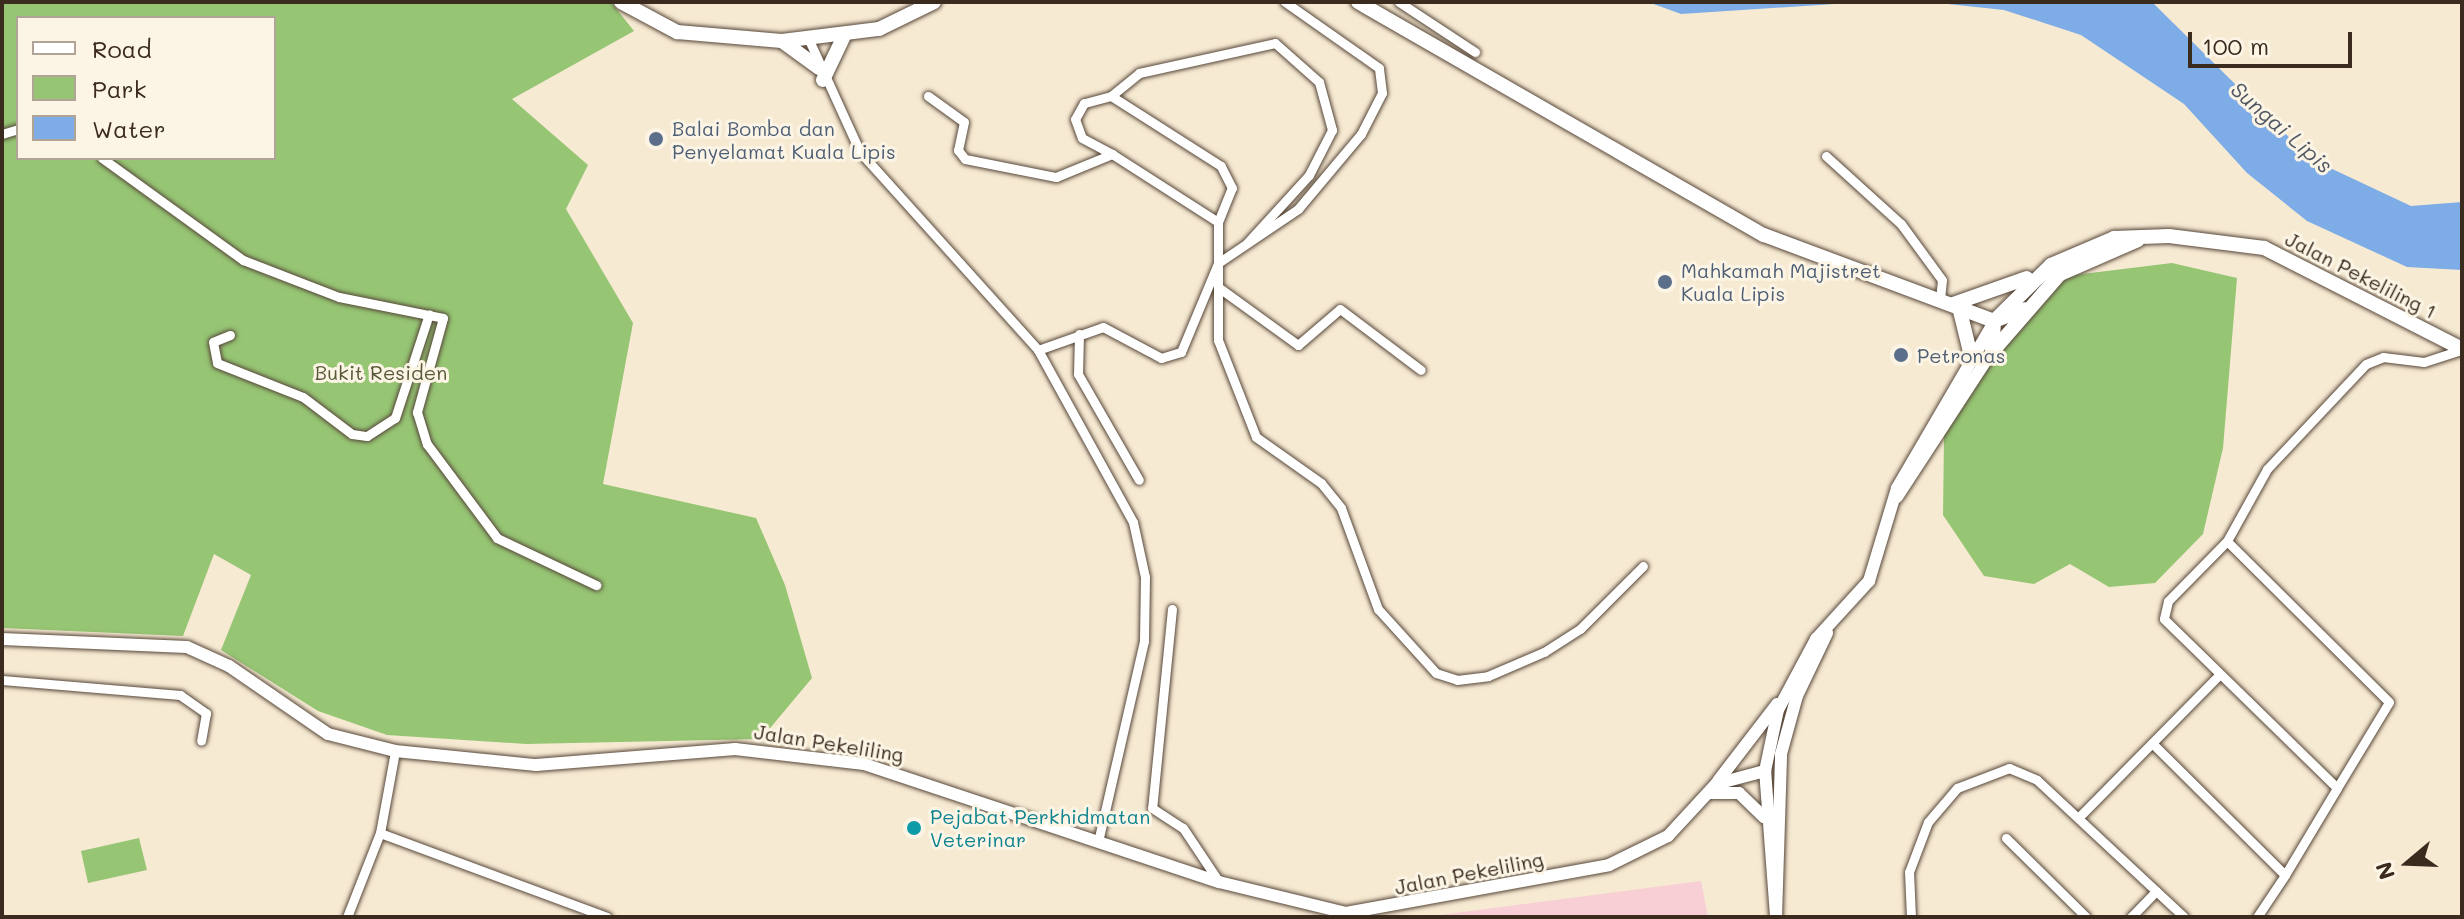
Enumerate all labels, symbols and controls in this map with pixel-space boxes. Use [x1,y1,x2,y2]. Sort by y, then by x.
legend [16,16,276,160]
scale bar [2192,16,2356,66]
text: 100 m [2202,30,2269,61]
text: Road [92,33,152,64]
text: Park [92,73,146,104]
water label: Sungai Lipis [2226,76,2338,178]
text: Water [92,113,166,144]
place label: Balai Bomba dan Penyelamat Kuala Lipis [672,116,896,163]
marker: Balai Bomba dan Penyelamat Kuala Lipis [647,130,665,148]
street label: Jalan Pekeliling 1 [2281,227,2441,323]
place label: Mahkamah Majistret Kuala Lipis [1681,258,1881,305]
marker: Mahkamah Majistret Kuala Lipis [1656,273,1674,291]
place label: Petronas [1917,343,2006,367]
marker: Petronas [1892,346,1910,364]
park label: Bukit Residen [315,360,447,384]
street label: Jalan Pekeliling [753,719,905,767]
place label: Pejabat Perkhidmatan Veterinar [930,804,1150,851]
marker: Pejabat Perkhidmatan Veterinar [905,819,923,837]
north arrow [2368,823,2448,903]
street label: Jalan Pekeliling [1393,847,1545,899]
text: N [2368,858,2401,884]

